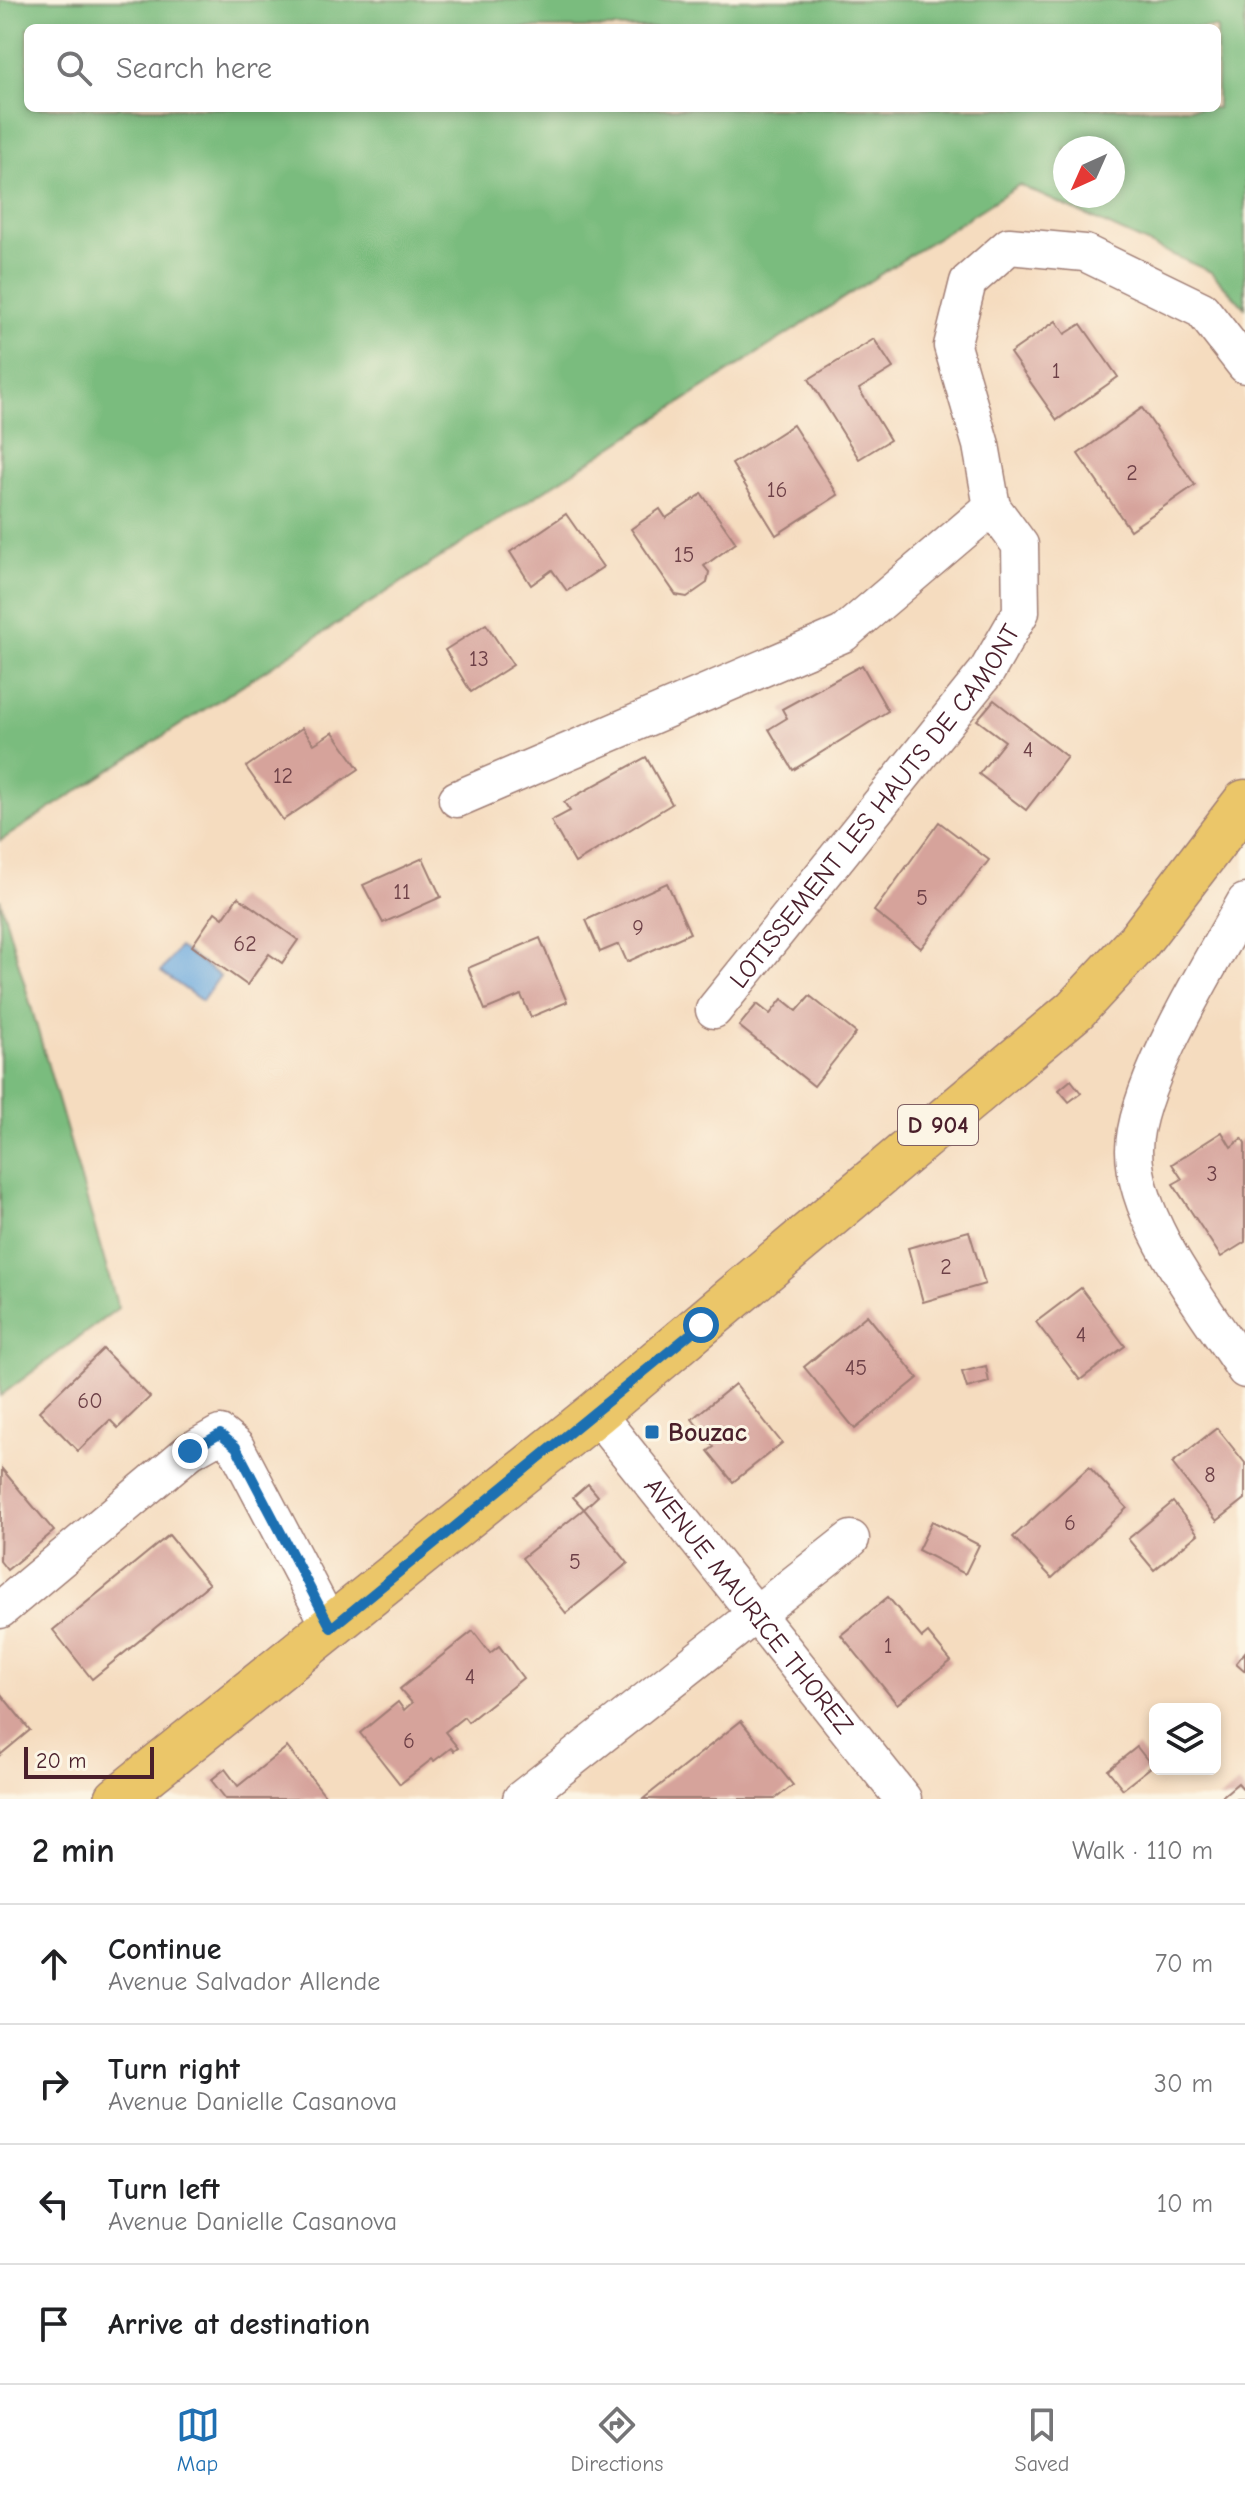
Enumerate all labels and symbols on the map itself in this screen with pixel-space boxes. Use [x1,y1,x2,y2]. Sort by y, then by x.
north arrow [1053,136,1125,208]
house number: 1 [1052,358,1060,384]
house number: 2 [1126,460,1138,486]
house number: 16 [767,477,787,503]
house number: 15 [674,542,694,568]
street label: LOTISSEMENT LES HAUTS DE CAMONT [724,619,1027,994]
house number: 13 [469,646,489,672]
house number: 4 [1023,737,1033,763]
house number: 12 [273,763,293,789]
house number: 11 [393,879,411,905]
house number: 5 [916,885,928,911]
house number: 9 [632,915,644,941]
house number: 62 [233,931,257,957]
road number: D 904 [898,1105,978,1145]
house number: 3 [1206,1161,1218,1187]
house number: 2 [940,1254,952,1280]
route start [683,1307,719,1343]
house number: 4 [1076,1322,1086,1348]
house number: 45 [845,1355,867,1381]
house number: 60 [77,1388,103,1414]
place label: Bouzac [668,1418,747,1448]
marker: Bouzac [643,1423,661,1441]
route end [172,1433,208,1469]
house number: 8 [1204,1462,1216,1488]
street label: AVENUE MAURICE THOREZ [637,1472,859,1740]
house number: 6 [1064,1510,1076,1536]
house number: 5 [569,1549,581,1575]
house number: 1 [884,1633,892,1659]
house number: 4 [465,1664,475,1690]
house number: 6 [403,1728,415,1754]
scale bar [24,1743,154,1779]

